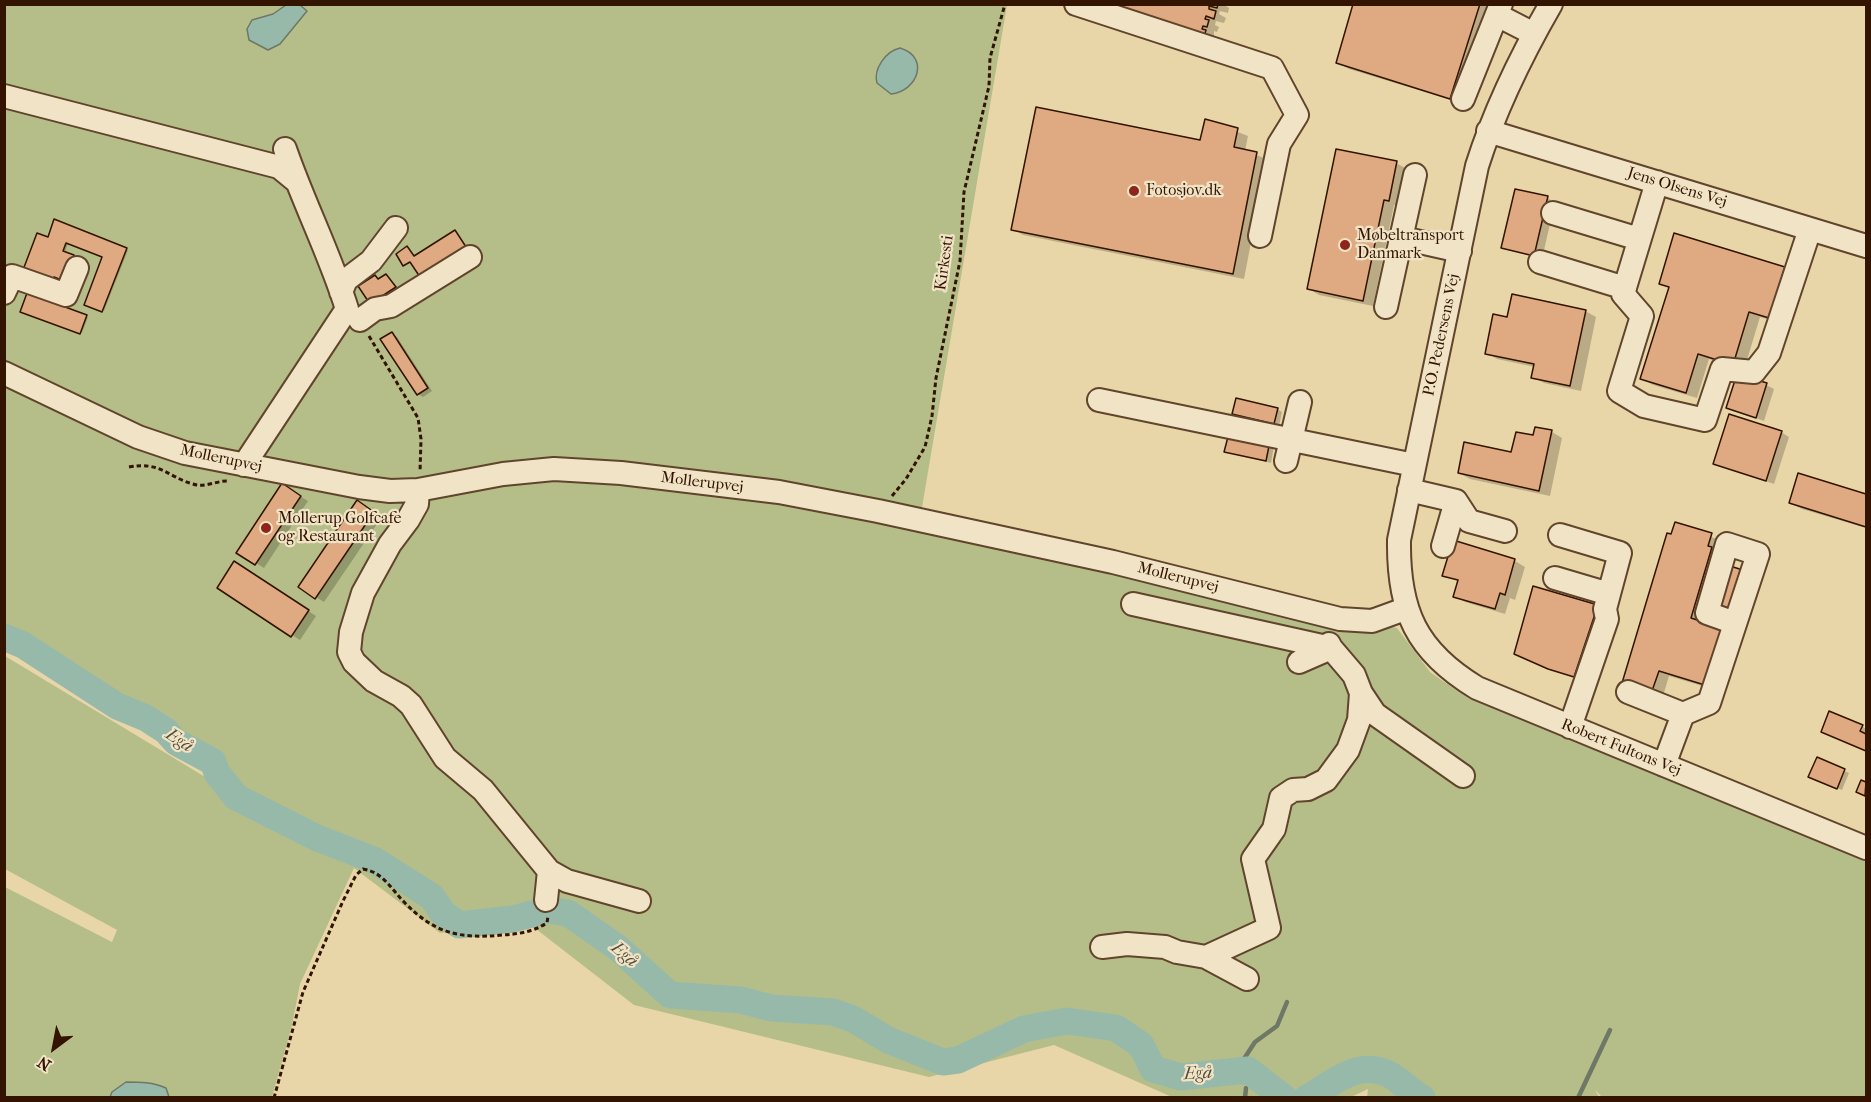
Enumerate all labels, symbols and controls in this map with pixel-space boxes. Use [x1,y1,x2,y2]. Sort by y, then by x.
street label: Jens Olsens Vej [1625,164,1729,212]
place label: Fotosjov.dk [1146,181,1222,201]
marker: Fotosjov.dk [1127,184,1141,198]
place label: Møbeltransport Danmark [1357,226,1464,264]
street label: Kirkesti [932,234,958,292]
marker: Møbeltransport Danmark [1338,238,1352,252]
street label: P.O. Pedersens Vej [1420,272,1464,398]
street label: Mollerupvej [178,441,264,477]
street label: Mollerupvej [660,468,744,498]
place label: Mollerup Golfcafe og Restaurant [278,509,401,547]
marker: Mollerup Golfcafe og Restaurant [259,521,273,535]
street label: Mollerupvej [1135,559,1221,597]
street label: Robert Fultons Vej [1558,715,1684,781]
water label: Egå [161,724,197,758]
water label: Egå [606,938,642,972]
north arrow [24,1018,84,1078]
text: N [34,1052,54,1075]
water label: Egå [1183,1062,1213,1086]

